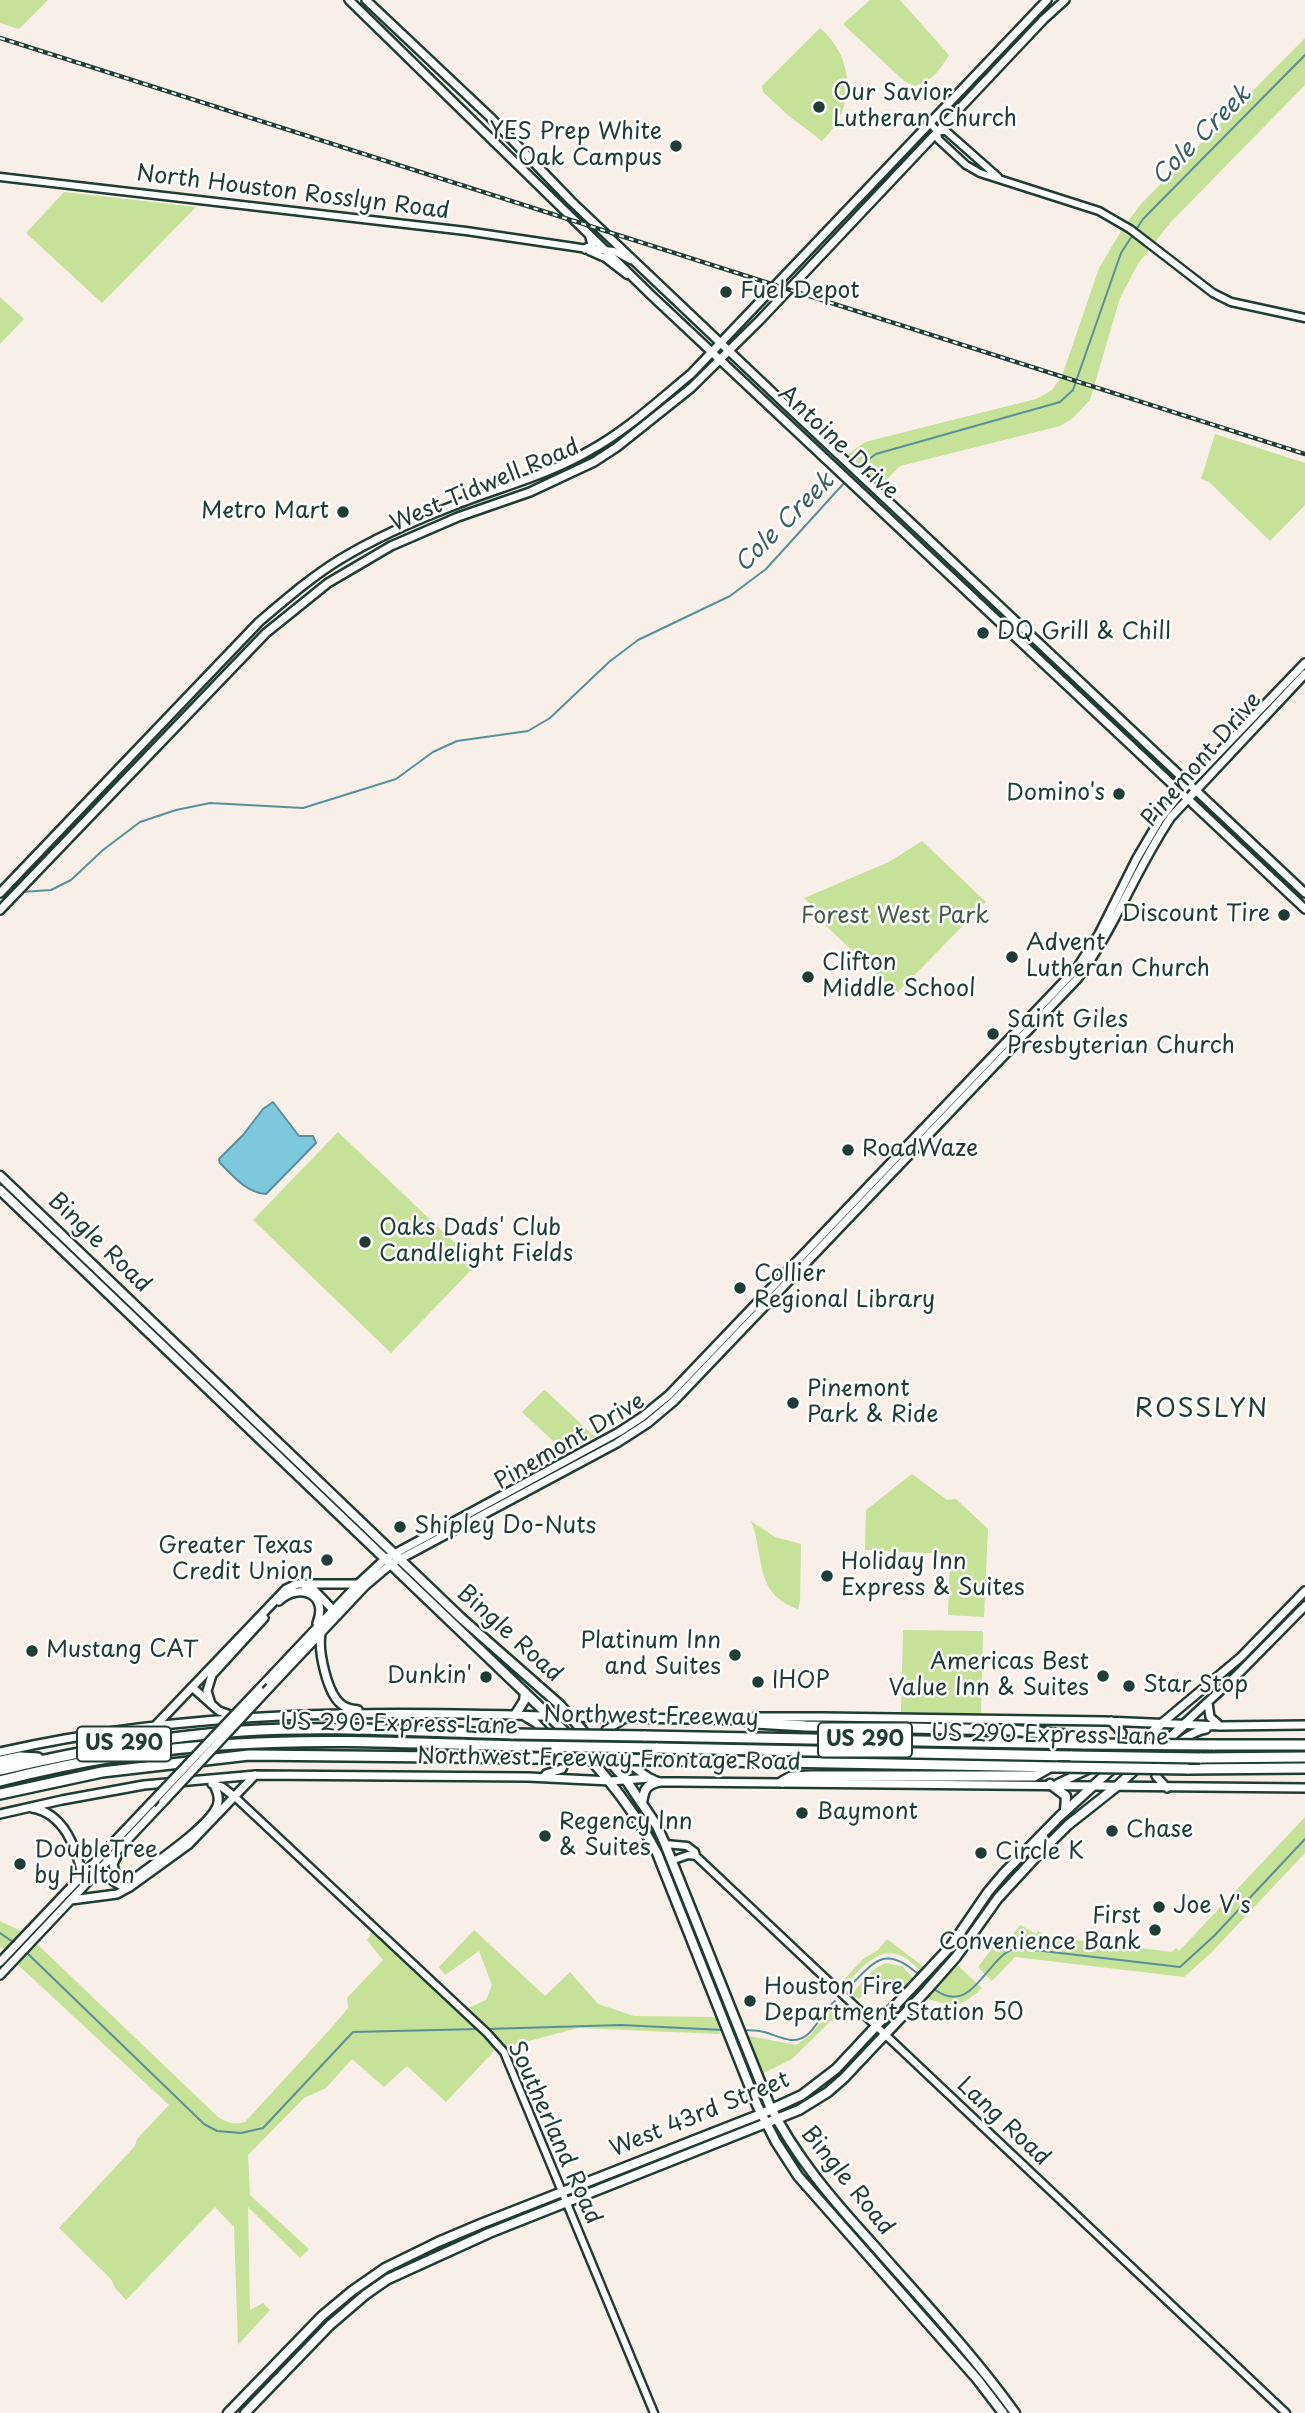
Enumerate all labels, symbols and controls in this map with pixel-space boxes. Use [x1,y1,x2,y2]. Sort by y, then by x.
place label: Our Savior Lutheran Church [833,80,1017,134]
water label: Cole Creek [1146,80,1258,192]
marker: Our Savior Lutheran Church [811,99,827,115]
place label: YES Prep White Oak Campus [489,119,662,173]
marker: YES Prep White Oak Campus [668,138,684,154]
street label: North Houston Rosslyn Road [135,160,451,226]
place label: Fuel Depot [740,278,860,306]
marker: Fuel Depot [718,284,734,300]
street label: Antoine Drive [772,380,904,506]
street label: West Tidwell Road [386,434,584,538]
water label: Cole Creek [729,467,841,579]
place label: Metro Mart [201,498,329,526]
marker: Metro Mart [335,504,351,520]
place label: DQ Grill & Chill [997,619,1171,647]
marker: DQ Grill & Chill [975,625,991,641]
street label: Pinemont Drive [1136,687,1268,833]
place label: Domino's [1006,780,1105,808]
marker: Domino's [1111,786,1127,802]
place label: Discount Tire [1121,901,1270,929]
park label: Forest West Park [801,903,989,931]
marker: Discount Tire [1276,907,1292,923]
place label: Advent Lutheran Church [1026,930,1210,984]
marker: Advent Lutheran Church [1004,949,1020,965]
place label: Clifton Middle School [822,950,976,1004]
marker: Clifton Middle School [800,969,816,985]
place label: Saint Giles Presbyterian Church [1007,1007,1235,1061]
marker: Saint Giles Presbyterian Church [985,1026,1001,1042]
place label: RoadWaze [862,1136,978,1164]
marker: RoadWaze [840,1142,856,1158]
street label: Bingle Road [42,1187,156,1299]
place label: Oaks Dads' Club Candlelight Fields [379,1215,573,1269]
marker: Oaks Dads' Club Candlelight Fields [357,1234,373,1250]
place label: Collier Regional Library [754,1261,935,1315]
marker: Collier Regional Library [732,1280,748,1296]
place label: Pinemont Park & Ride [807,1376,938,1430]
street label: Pinemont Drive [490,1388,650,1496]
district label: ROSSLYN [1136,1394,1268,1426]
marker: Pinemont Park & Ride [785,1395,801,1411]
place label: Shipley Do-Nuts [414,1513,596,1541]
marker: Shipley Do-Nuts [392,1519,408,1535]
place label: Greater Texas Credit Union [158,1533,313,1587]
place label: Holiday Inn Express & Suites [841,1549,1025,1603]
marker: Greater Texas Credit Union [319,1552,335,1568]
marker: Holiday Inn Express & Suites [819,1568,835,1584]
street label: Bingle Road [451,1580,567,1688]
place label: Platinum Inn and Suites [580,1628,721,1682]
place label: Mustang CAT [46,1637,199,1665]
marker: Mustang CAT [24,1643,40,1659]
marker: Platinum Inn and Suites [727,1647,743,1663]
place label: Americas Best Value Inn & Suites [889,1649,1089,1703]
place label: Dunkin' [387,1663,472,1691]
place label: IHOP [772,1668,830,1696]
marker: Americas Best Value Inn & Suites [1095,1668,1111,1684]
marker: Dunkin' [478,1669,494,1685]
place label: Star Stop [1143,1672,1248,1700]
marker: IHOP [750,1674,766,1690]
marker: Star Stop [1121,1678,1137,1694]
street label: Northwest Freeway [543,1701,759,1733]
street label: US 290 Express Lane [280,1709,518,1741]
street label: US 290 Express Lane [931,1720,1169,1752]
road number: US 290 [818,1722,912,1758]
road number: US 290 [77,1726,171,1762]
street label: Northwest Freeway Frontage Road [417,1743,801,1777]
place label: Baymont [816,1799,918,1827]
marker: Baymont [794,1805,810,1821]
place label: Regency Inn & Suites [559,1809,693,1863]
place label: Chase [1126,1817,1193,1845]
marker: Chase [1104,1823,1120,1839]
marker: Regency Inn & Suites [537,1828,553,1844]
place label: DoubleTree by Hilton [34,1837,158,1891]
place label: Circle K [995,1839,1084,1867]
marker: Circle K [973,1845,989,1861]
marker: DoubleTree by Hilton [12,1856,28,1872]
place label: Joe V's [1173,1893,1251,1921]
marker: Joe V's [1151,1899,1167,1915]
place label: First Convenience Bank [939,1903,1141,1957]
marker: First Convenience Bank [1147,1922,1163,1938]
place label: Houston Fire Department Station 50 [764,1974,1024,2028]
marker: Houston Fire Department Station 50 [742,1993,758,2009]
street label: Southerland Road [501,2037,607,2229]
street label: West 43rd Street [606,2066,794,2164]
street label: Lang Road [951,2072,1055,2172]
street label: Bingle Road [795,2121,899,2241]

